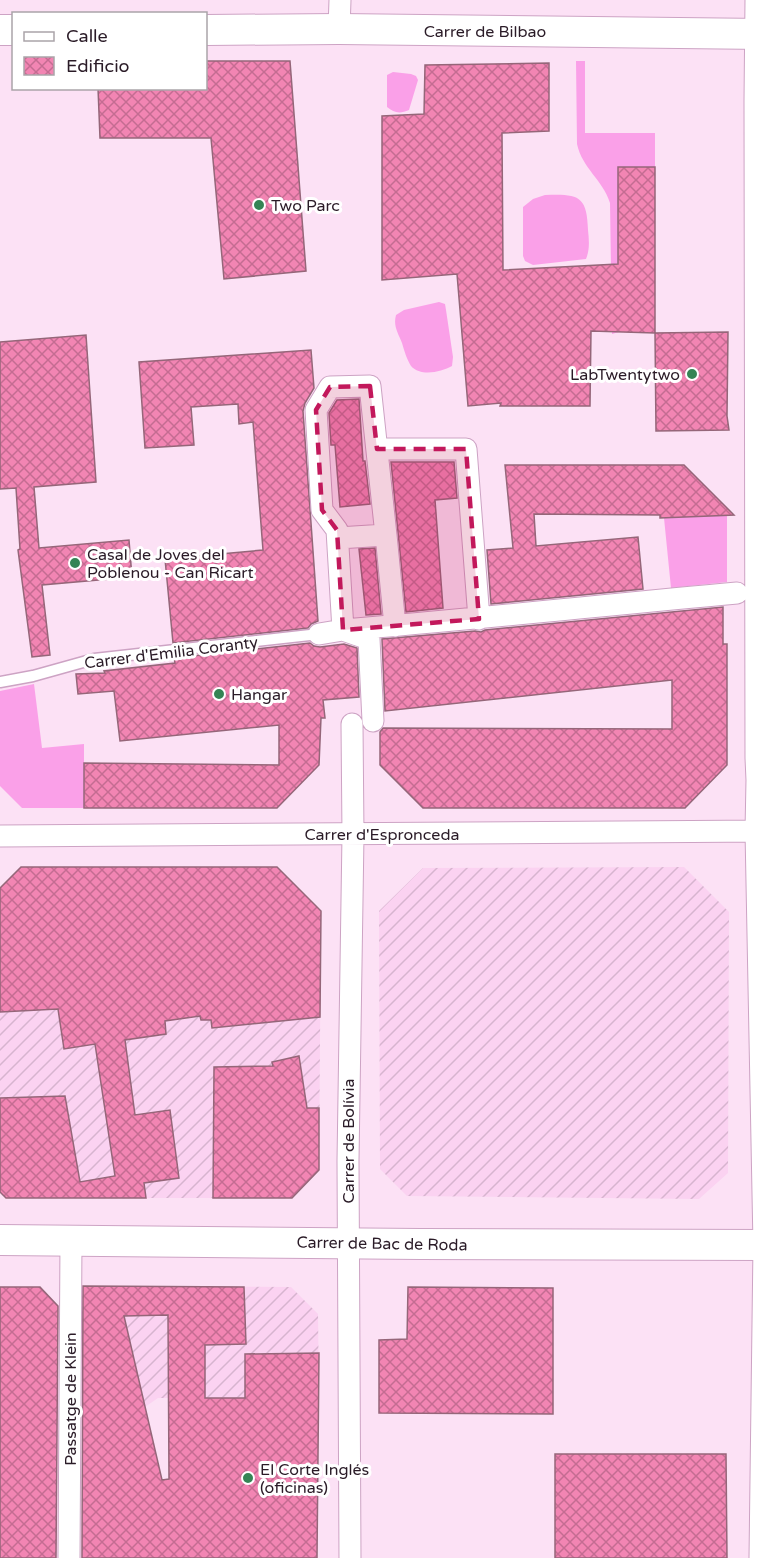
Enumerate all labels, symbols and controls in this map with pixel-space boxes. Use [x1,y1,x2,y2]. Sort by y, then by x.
legend [12,12,207,90]
street label: Carrer de Bilbao [424,22,546,42]
text: Calle [66,25,108,47]
text: Edificio [66,55,130,77]
place label: Two Parc [271,196,340,216]
marker: Two Parc [252,198,266,212]
place label: LabTwentytwo [570,365,680,385]
marker: LabTwentytwo [685,367,699,381]
place label: Casal de Joves del Poblenou - Can Ricart [87,545,254,583]
marker: Casal de Joves del Poblenou - Can Ricart [68,556,82,570]
street label: Carrer d'Emilia Coranty [83,632,260,674]
place label: Hangar [231,685,288,705]
marker: Hangar [212,687,226,701]
street label: Carrer d'Espronceda [305,825,459,845]
street label: Carrer de Bolívia [339,1079,359,1203]
street label: Carrer de Bac de Roda [296,1233,468,1255]
street label: Passatge de Klein [61,1332,81,1466]
place label: El Corte Inglés (oficinas) [260,1460,369,1498]
marker: El Corte Inglés (oficinas) [241,1471,255,1485]

